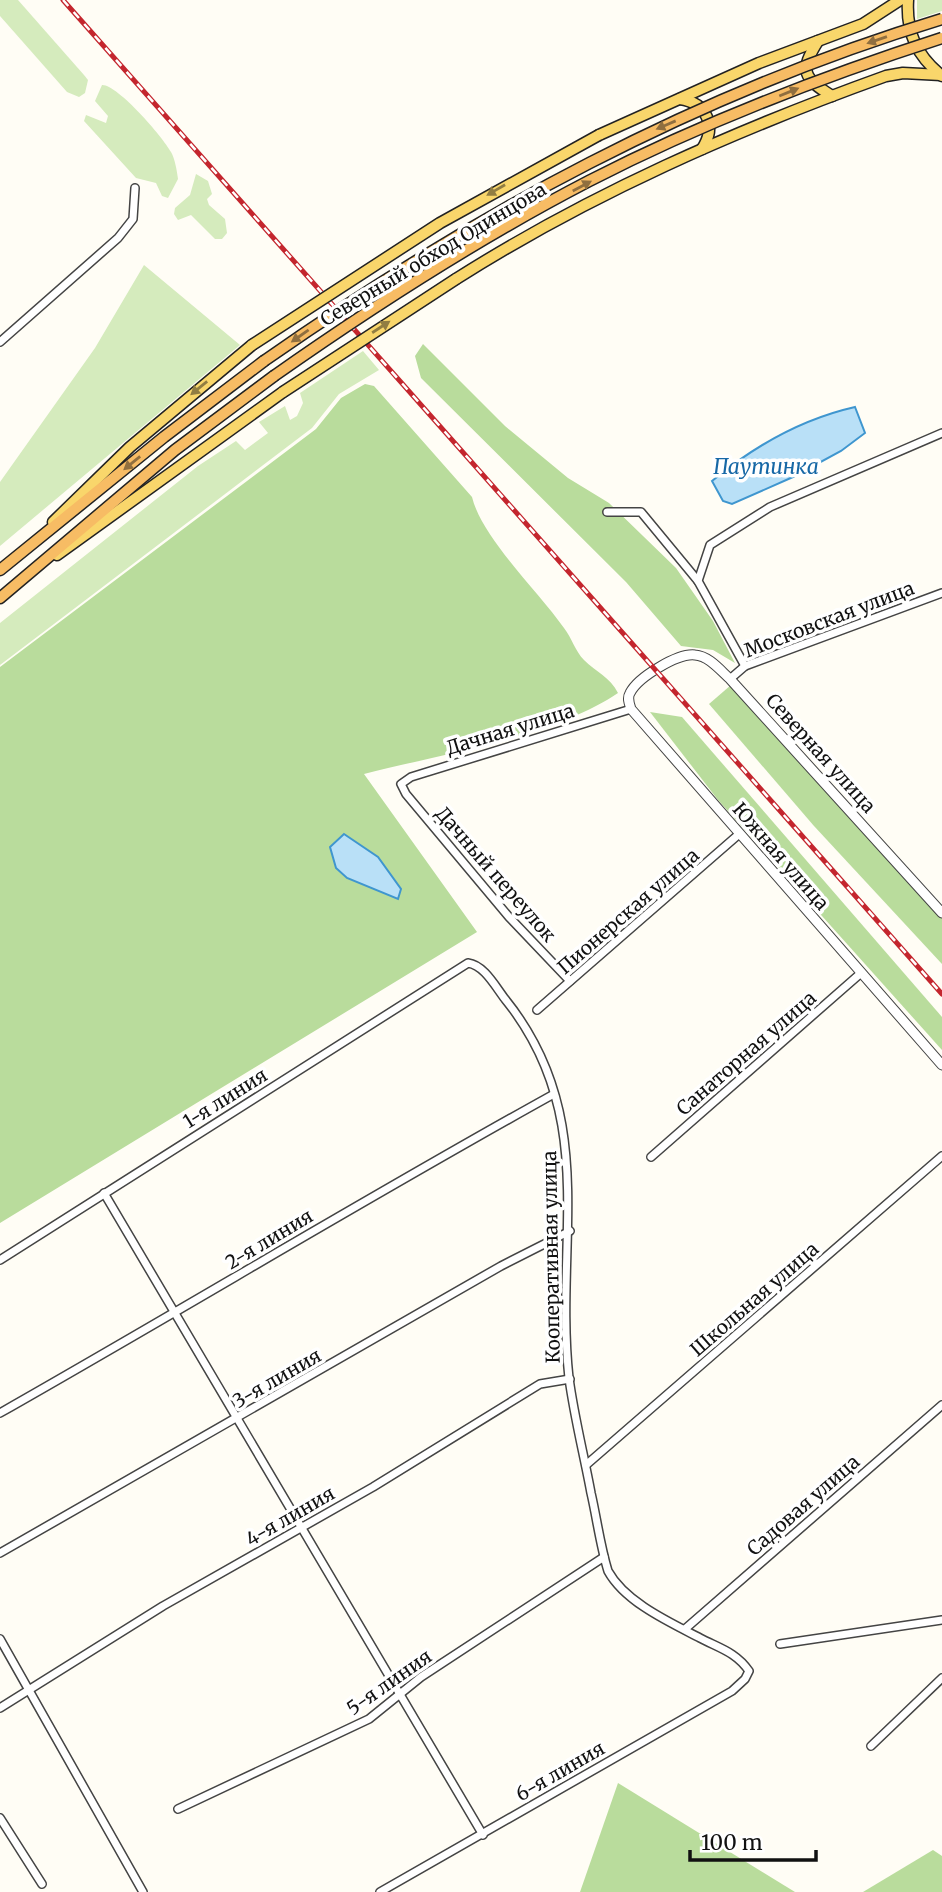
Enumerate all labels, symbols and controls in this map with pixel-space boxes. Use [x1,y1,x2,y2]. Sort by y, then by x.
one-way arrow [867,35,888,46]
one-way arrow [778,86,799,97]
one-way arrow [656,119,676,131]
street label: Северный обход Одинцова [316,177,550,331]
one-way arrow [572,180,592,192]
one-way arrow [486,184,506,196]
one-way arrow [371,320,390,333]
one-way arrow [291,329,309,343]
one-way arrow [191,381,209,396]
water label: Паутинка [713,453,819,480]
one-way arrow [123,455,141,470]
street label: Московская улица [741,576,917,662]
street label: Северная улица [761,688,881,818]
street label: Дачная улица [443,698,577,760]
street label: Южная улица [728,797,834,915]
street label: Дачный переулок [431,801,561,947]
street label: Пионерская улица [552,843,704,979]
street label: Санаторная улица [671,986,821,1120]
street label: 1-я линия [179,1063,271,1133]
street label: Кооперативная улица [537,1150,565,1364]
street label: 2-я линия [221,1204,317,1274]
street label: Школьная улица [685,1237,823,1361]
street label: 3-я линия [229,1343,325,1413]
street label: Садовая улица [742,1450,864,1560]
street label: 4-я линия [241,1481,339,1551]
street label: 5-я линия [342,1644,436,1720]
street label: 6-я линия [511,1736,609,1806]
scale bar [690,1818,816,1862]
text: 100 m [701,1829,763,1856]

